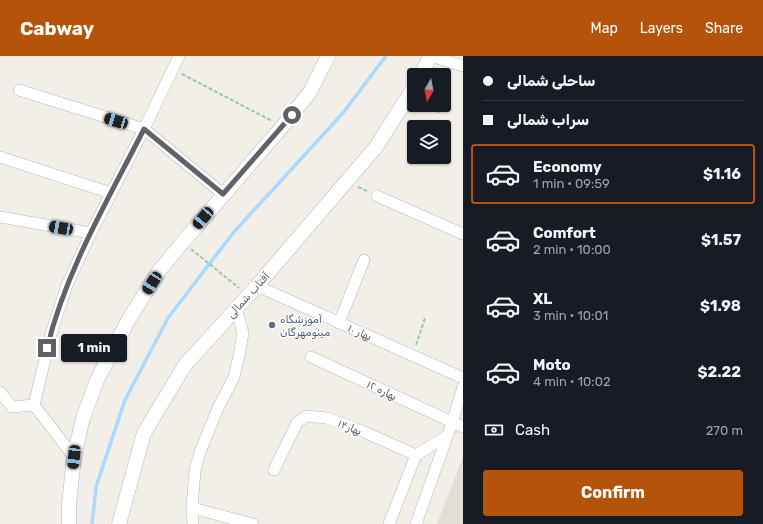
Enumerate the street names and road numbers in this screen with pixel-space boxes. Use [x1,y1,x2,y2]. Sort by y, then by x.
street label: آفتاب شمالی [224,269,273,321]
street label: بهار ۱۰ [346,322,374,343]
street label: بهاره ۱۲ [365,378,399,403]
street label: بهار۱۴ [336,417,364,438]

